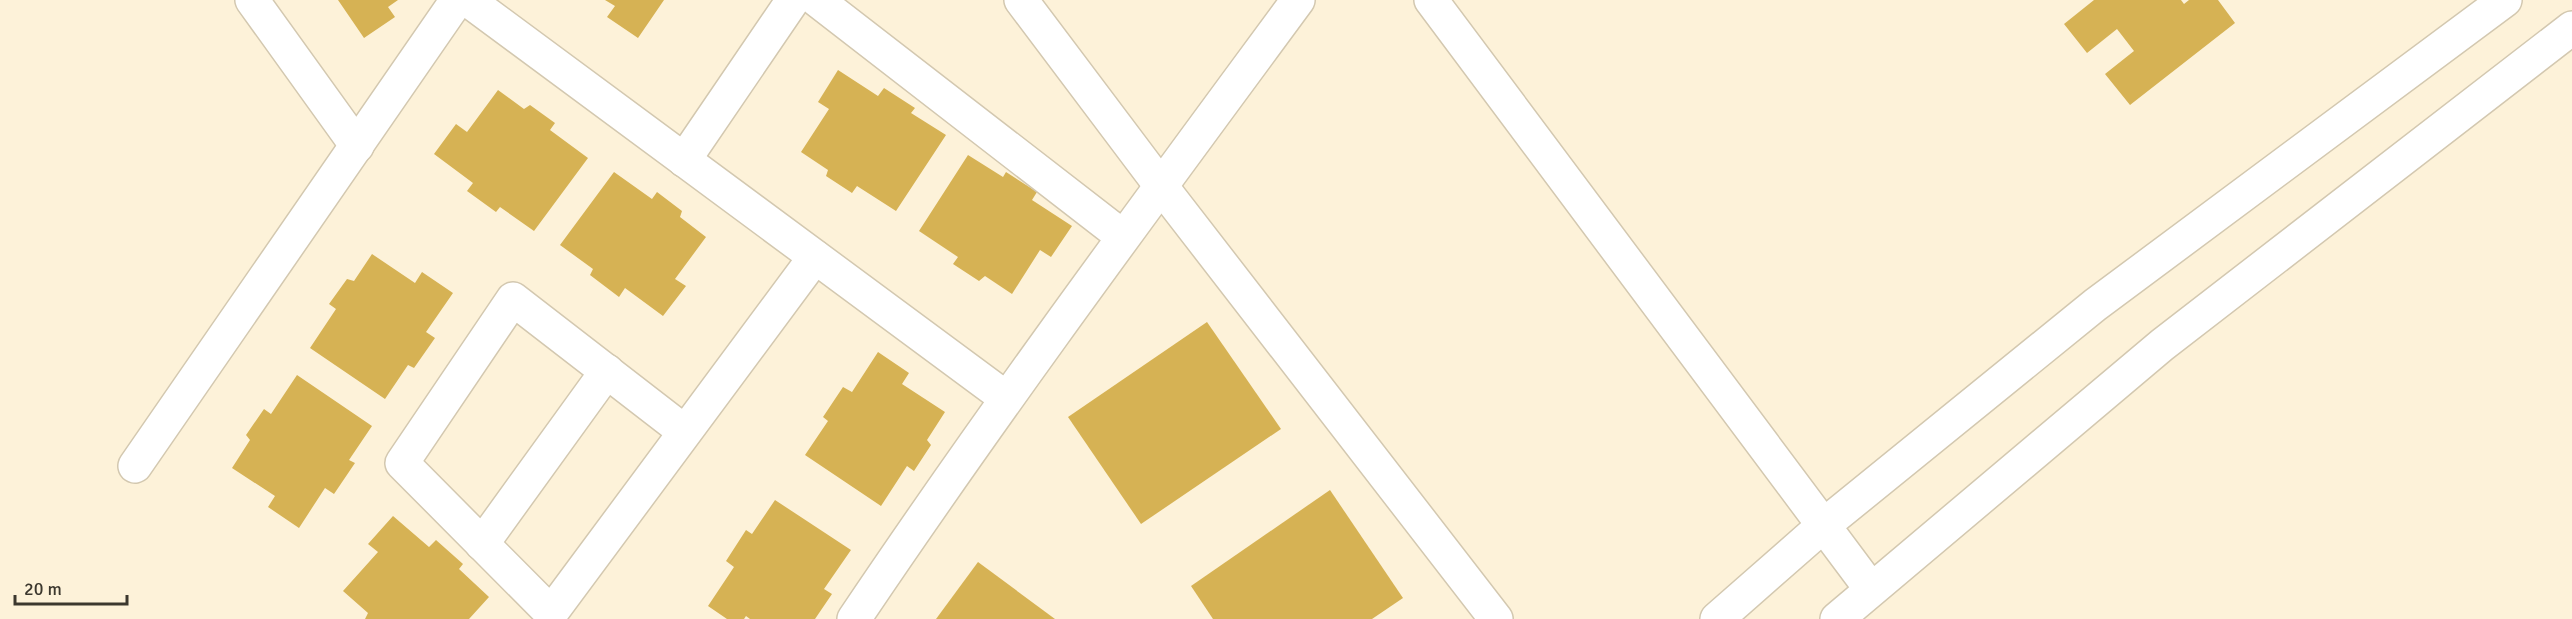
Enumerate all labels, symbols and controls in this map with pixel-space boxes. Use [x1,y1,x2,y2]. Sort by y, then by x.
scale bar [15,568,128,606]
text: 20 m [24,578,62,600]

